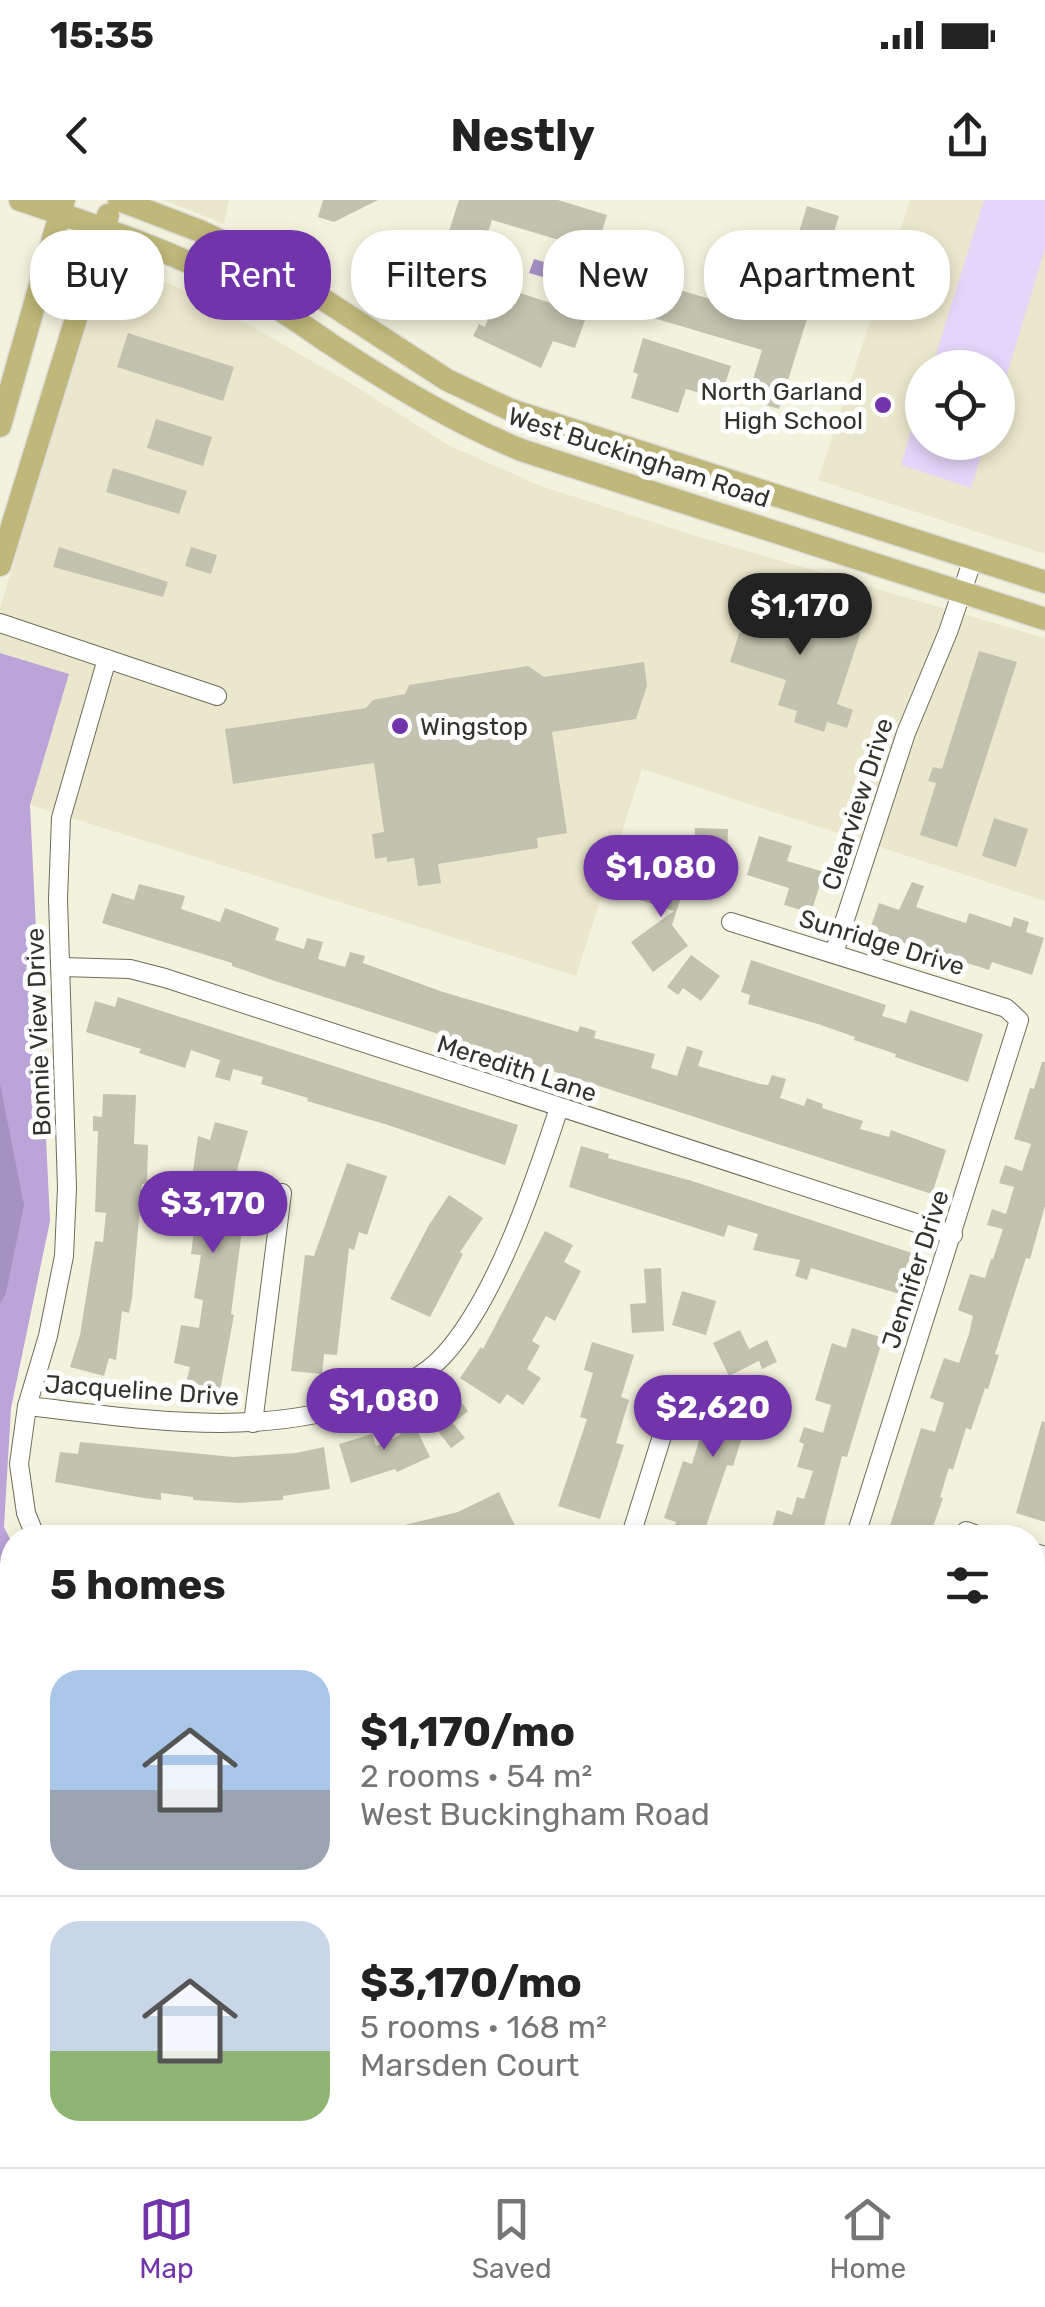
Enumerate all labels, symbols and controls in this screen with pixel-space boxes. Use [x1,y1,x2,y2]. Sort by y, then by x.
text: 15:35 [50,12,154,58]
icon: back [50,108,105,163]
icon: share [940,108,995,163]
text: Nestly [450,109,595,162]
chip: Buy [30,230,164,320]
chip: Rent [184,230,331,320]
chip: Filters [351,230,523,320]
chip: New [543,230,684,320]
chip: Apartment [704,230,950,320]
map controls [905,350,1015,460]
button: locate [905,350,1015,460]
place label: North Garland High School [700,377,863,435]
marker: North Garland High School [872,394,894,416]
street label: West Buckingham Road [504,401,773,513]
pin: $1,170 [719,573,881,658]
text: $1,170 [750,586,850,624]
place label: Wingstop [420,712,528,741]
street label: Clearview Drive [816,714,899,894]
marker: Wingstop [389,715,411,737]
pin: $1,080 [580,835,742,920]
text: $1,080 [605,848,717,886]
street label: Sunridge Drive [796,904,968,981]
street label: Bonnie View Drive [20,927,57,1137]
street label: Meredith Lane [433,1029,600,1108]
pin: $3,170 [132,1171,294,1256]
text: $3,170 [160,1184,266,1222]
street label: Jennifer Drive [876,1186,955,1352]
pin: $1,080 [303,1368,465,1453]
street label: Jacqueline Drive [44,1369,240,1412]
pin: $2,620 [632,1375,794,1460]
text: $1,080 [328,1381,440,1419]
text: $2,620 [656,1388,770,1426]
icon: filters [940,1558,995,1613]
text: 5 homes [50,1560,226,1610]
text: $1,170/mo [360,1707,575,1757]
icon: home [130,1710,250,1830]
text: 2 rooms · 54 m² [360,1757,592,1795]
text: West Buckingham Road [360,1795,710,1833]
text: $3,170/mo [360,1958,582,2008]
icon: home [130,1961,250,2081]
text: 5 rooms · 168 m² [360,2008,607,2046]
text: Marsden Court [360,2046,579,2084]
tab: Map [139,2192,194,2285]
tab: Saved [472,2192,552,2285]
tab: Home [829,2192,906,2285]

